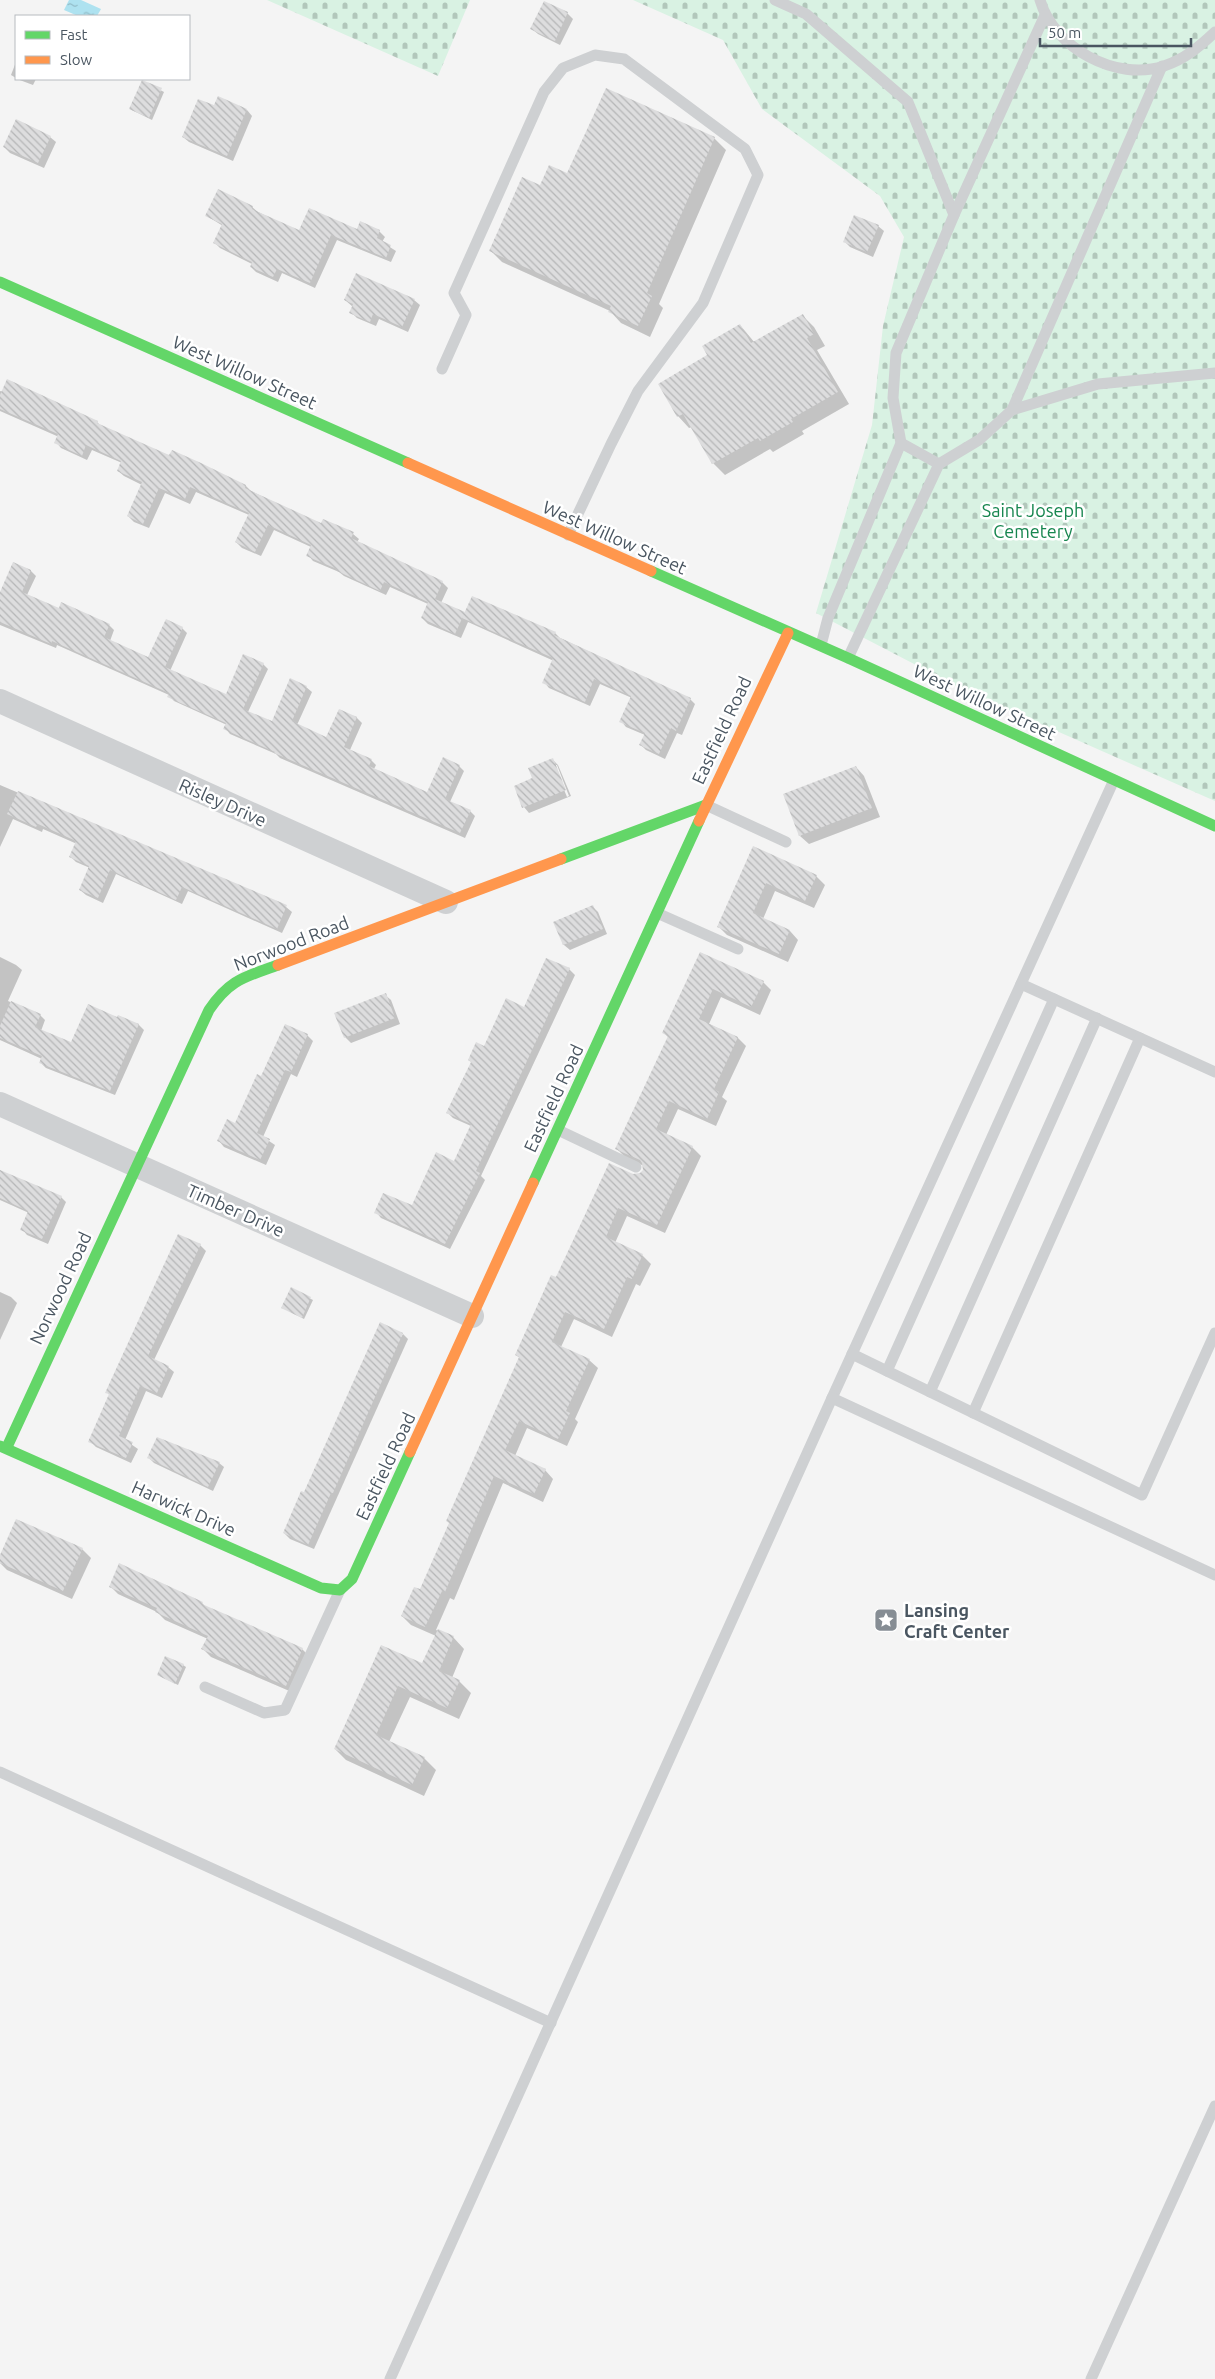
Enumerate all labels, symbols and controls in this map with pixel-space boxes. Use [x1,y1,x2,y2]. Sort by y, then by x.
legend [15,15,190,80]
scale bar [1040,15,1191,47]
text: 50 m [1048,24,1081,41]
text: Fast [60,26,88,43]
text: Slow [60,51,93,68]
street label: West Willow Street [170,331,320,413]
street label: West Willow Street [540,496,690,578]
park label: Saint Joseph Cemetery [982,500,1084,541]
street label: West Willow Street [911,660,1059,744]
street label: Eastfield Road [687,673,755,787]
street label: Risley Drive [176,774,270,830]
street label: Norwood Road [231,912,351,974]
street label: Eastfield Road [519,1041,587,1155]
street label: Timber Drive [184,1180,288,1240]
street label: Norwood Road [25,1229,95,1347]
street label: Eastfield Road [351,1409,419,1523]
street label: Harwick Drive [129,1476,239,1540]
place label: Lansing Craft Center [904,1600,1010,1641]
place icon: Lansing Craft Center [873,1607,899,1633]

